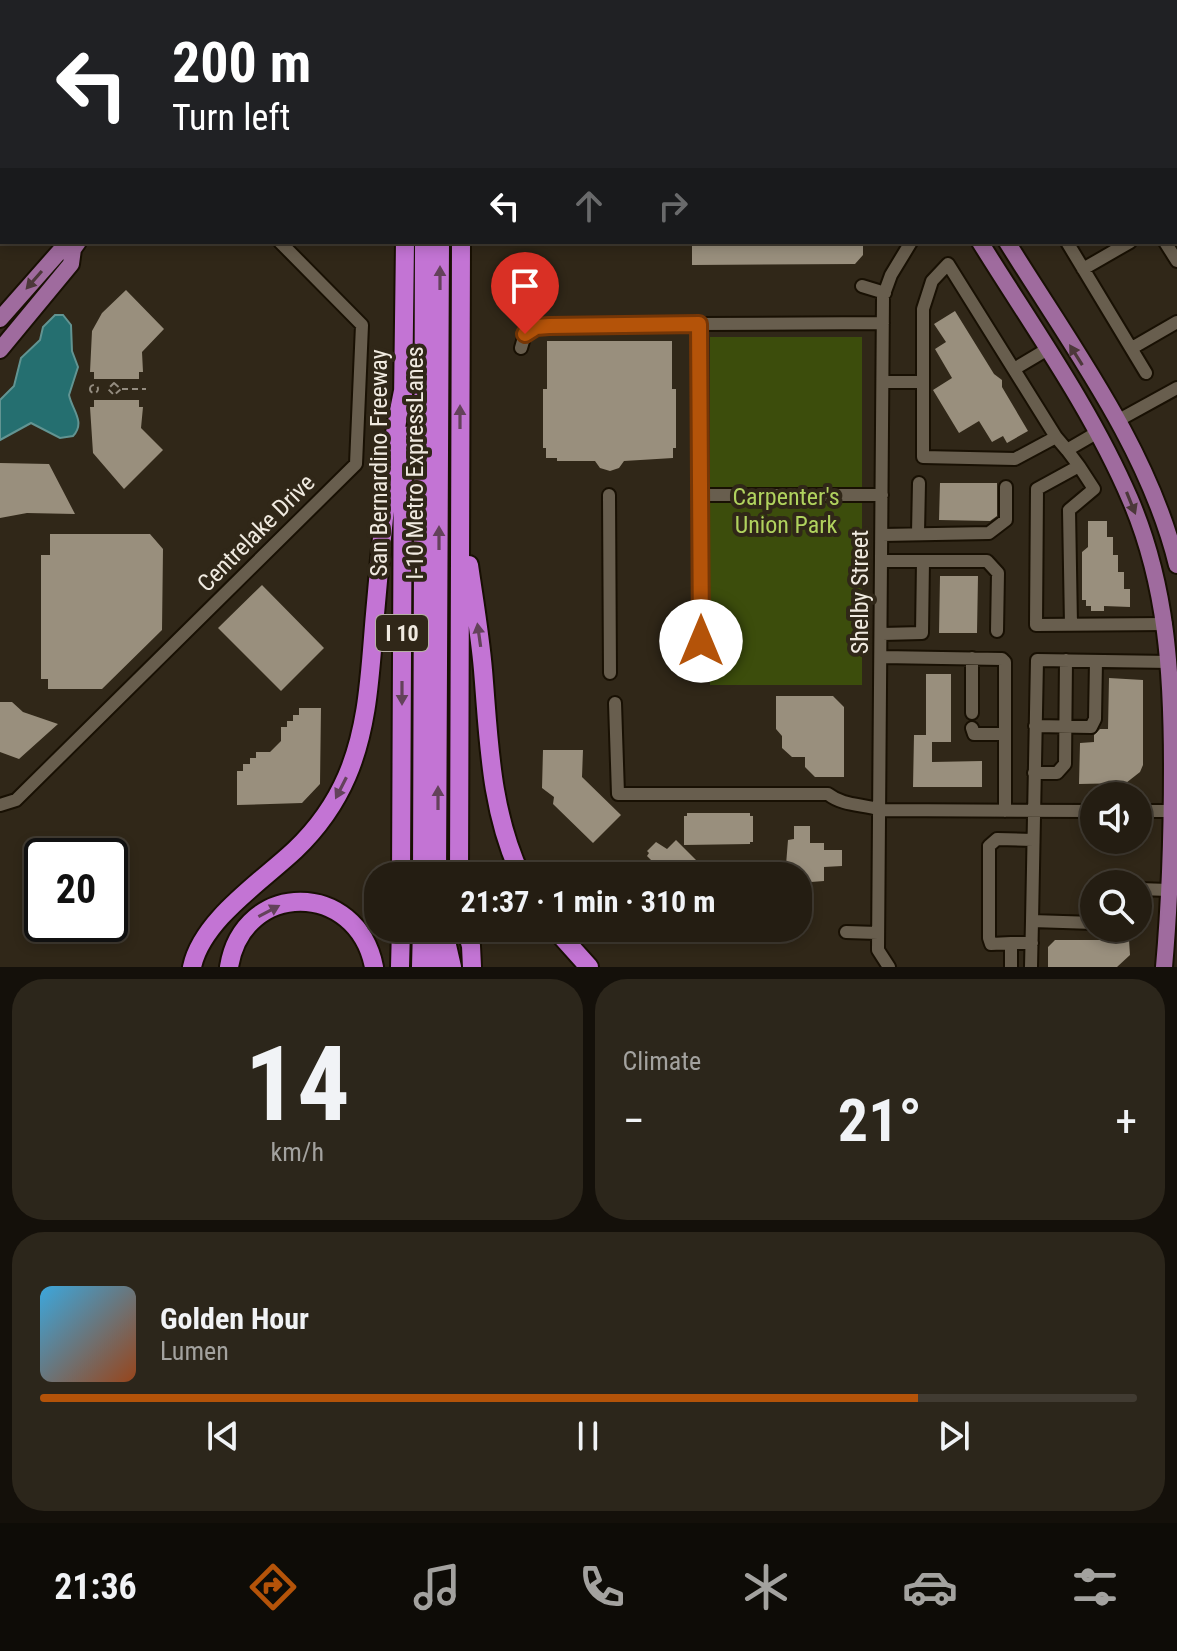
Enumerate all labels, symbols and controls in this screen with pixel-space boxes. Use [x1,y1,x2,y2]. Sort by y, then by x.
text: 200 m [172,30,311,96]
icon: left [40,32,144,136]
text: Turn left [172,97,290,139]
icon: left [483,184,527,228]
icon: ahead [567,184,611,228]
icon: right [651,184,695,228]
pin [491,252,559,334]
icon: arrive [503,264,547,308]
one-way arrow [434,265,446,290]
one-way arrow [26,269,43,289]
one-way arrow [1070,344,1084,366]
street label: I-10 Metro ExpressLanes [401,346,429,580]
street label: San Bernardino Freeway [365,349,393,577]
one-way arrow [454,404,466,429]
street label: Centrelake Drive [192,469,320,597]
park label: Carpenter's Union Park [732,483,840,539]
one-way arrow [1125,491,1138,515]
one-way arrow [433,525,445,550]
street label: Shelby Street [846,530,874,654]
position arrow [659,599,743,683]
road number: I 10 [376,615,428,651]
one-way arrow [472,622,485,647]
one-way arrow [395,681,408,706]
one-way arrow [334,777,347,800]
map controls [1080,782,1152,942]
button: sound [1080,782,1152,854]
one-way arrow [432,785,444,810]
speed limit sign: 20 [24,838,128,942]
button: search [1080,870,1152,942]
text: 21:37 · 1 min · 310 m [461,884,715,919]
one-way arrow [257,904,280,917]
text: 14 [245,1024,350,1145]
text: Climate [623,1046,701,1076]
text: 21° [838,1085,922,1156]
text: − [623,1095,645,1147]
text: + [1115,1095,1137,1147]
text: km/h [271,1137,324,1167]
text: Golden Hour [160,1301,309,1336]
text: Lumen [160,1336,229,1366]
icon: previous [201,1414,245,1458]
icon: pause [566,1414,610,1458]
icon: next [932,1414,976,1458]
icon: directions [245,1559,301,1615]
icon: music [409,1559,465,1615]
icon: phone [574,1559,630,1615]
icon: climate [738,1559,794,1615]
icon: car [902,1559,958,1615]
icon: filters [1067,1559,1123,1615]
text: 21:36 [54,1566,137,1608]

